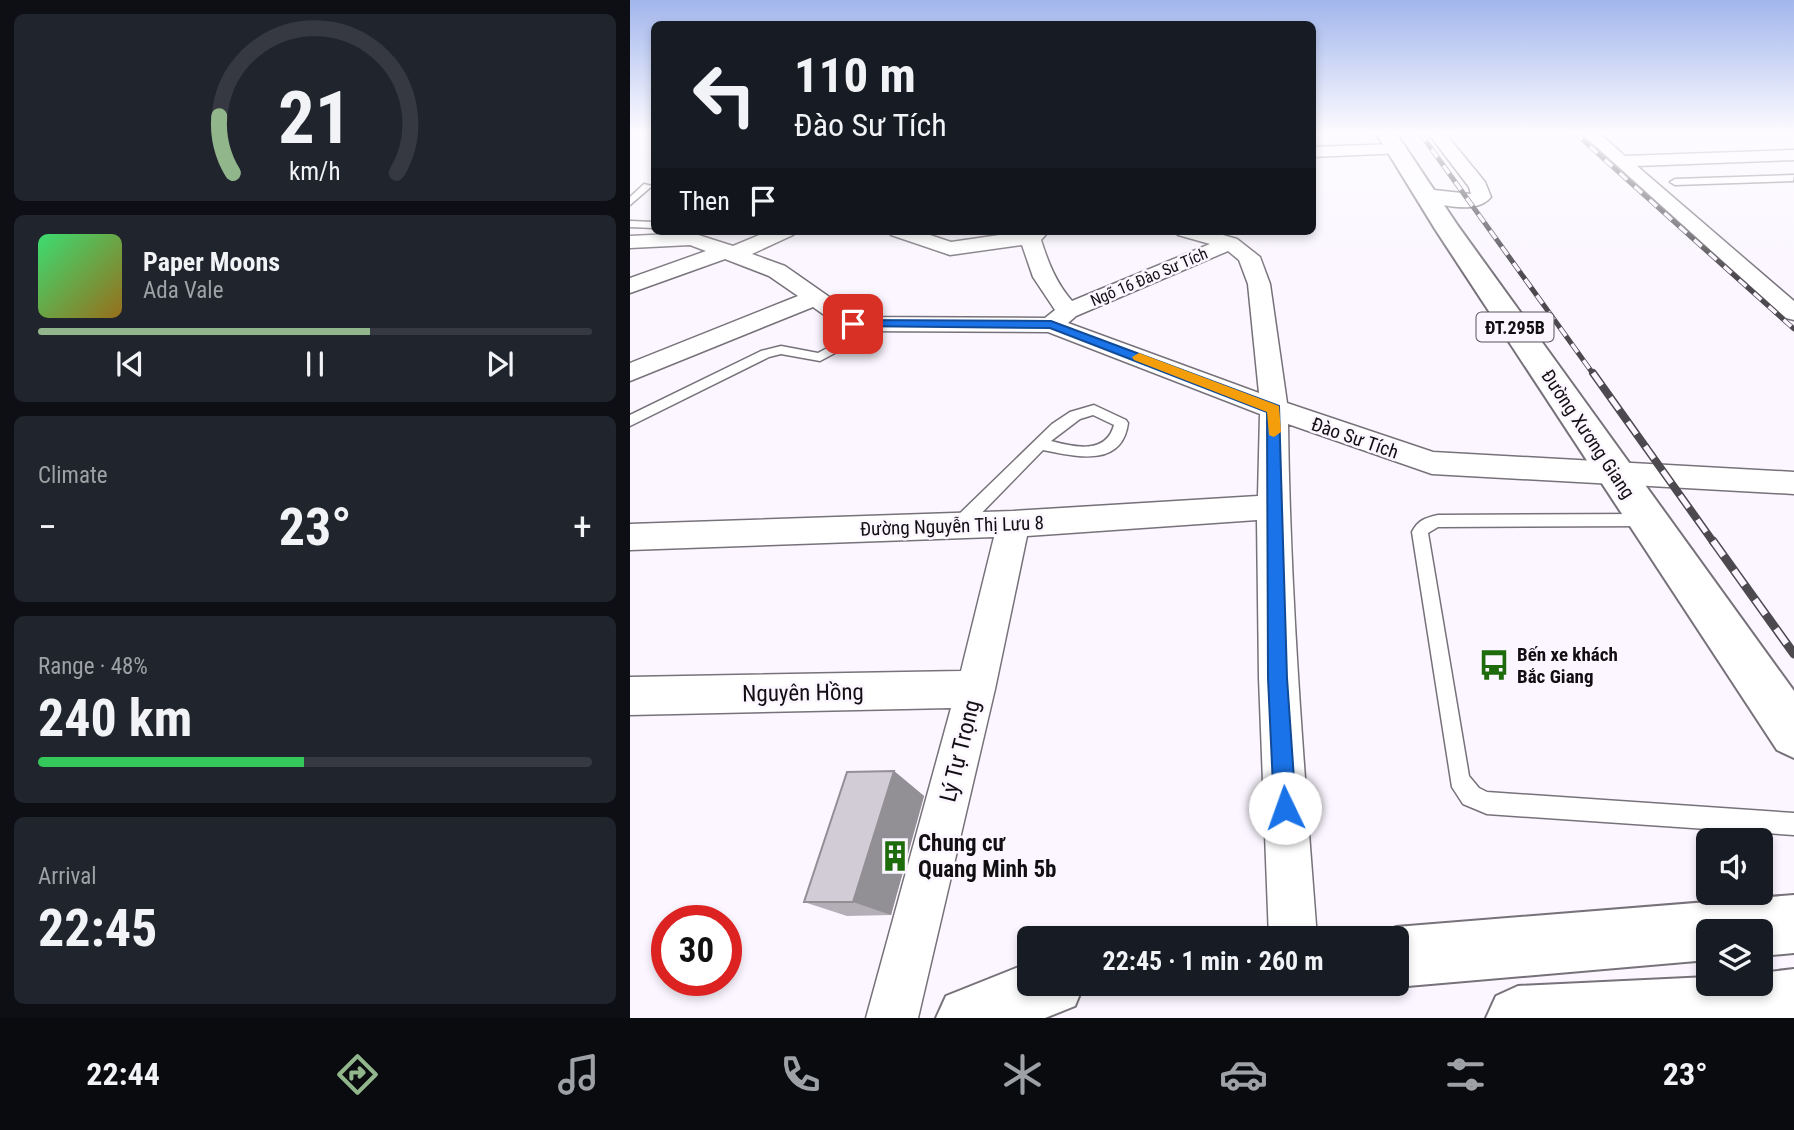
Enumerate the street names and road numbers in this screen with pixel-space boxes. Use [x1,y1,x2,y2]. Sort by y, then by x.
street label: Ngõ 16 Đào Sư Tích [1088,244,1210,310]
road number: ĐT.295B [1476,312,1554,342]
street label: Đường Xương Giang [1536,365,1640,503]
street label: Đào Sư Tích [1308,412,1402,464]
street label: Đường Nguyễn Thị Lưu 8 [860,511,1044,541]
street label: Nguyên Hồng [742,678,864,708]
street label: Lý Tự Trọng [934,697,986,805]

